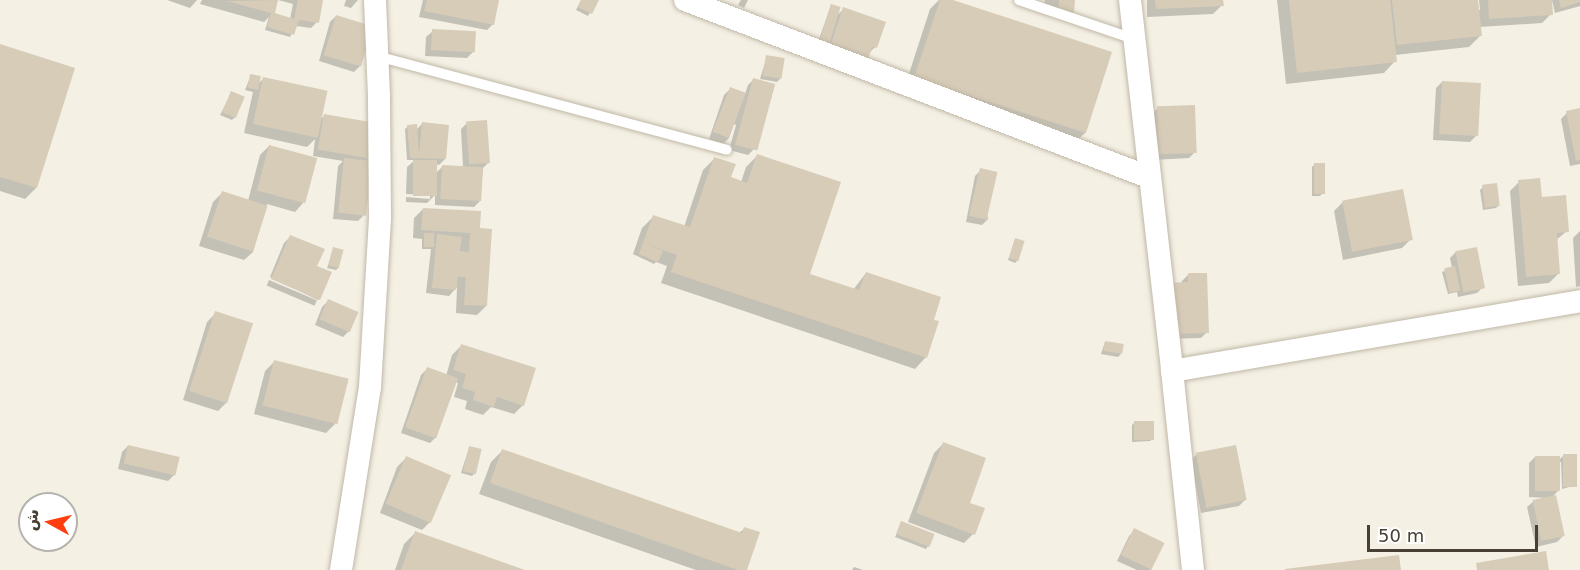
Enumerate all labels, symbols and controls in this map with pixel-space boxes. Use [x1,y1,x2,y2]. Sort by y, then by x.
north arrow [18,492,78,552]
text: ش [21,507,43,532]
scale bar [1370,513,1541,551]
text: 50 m [1378,525,1424,546]

